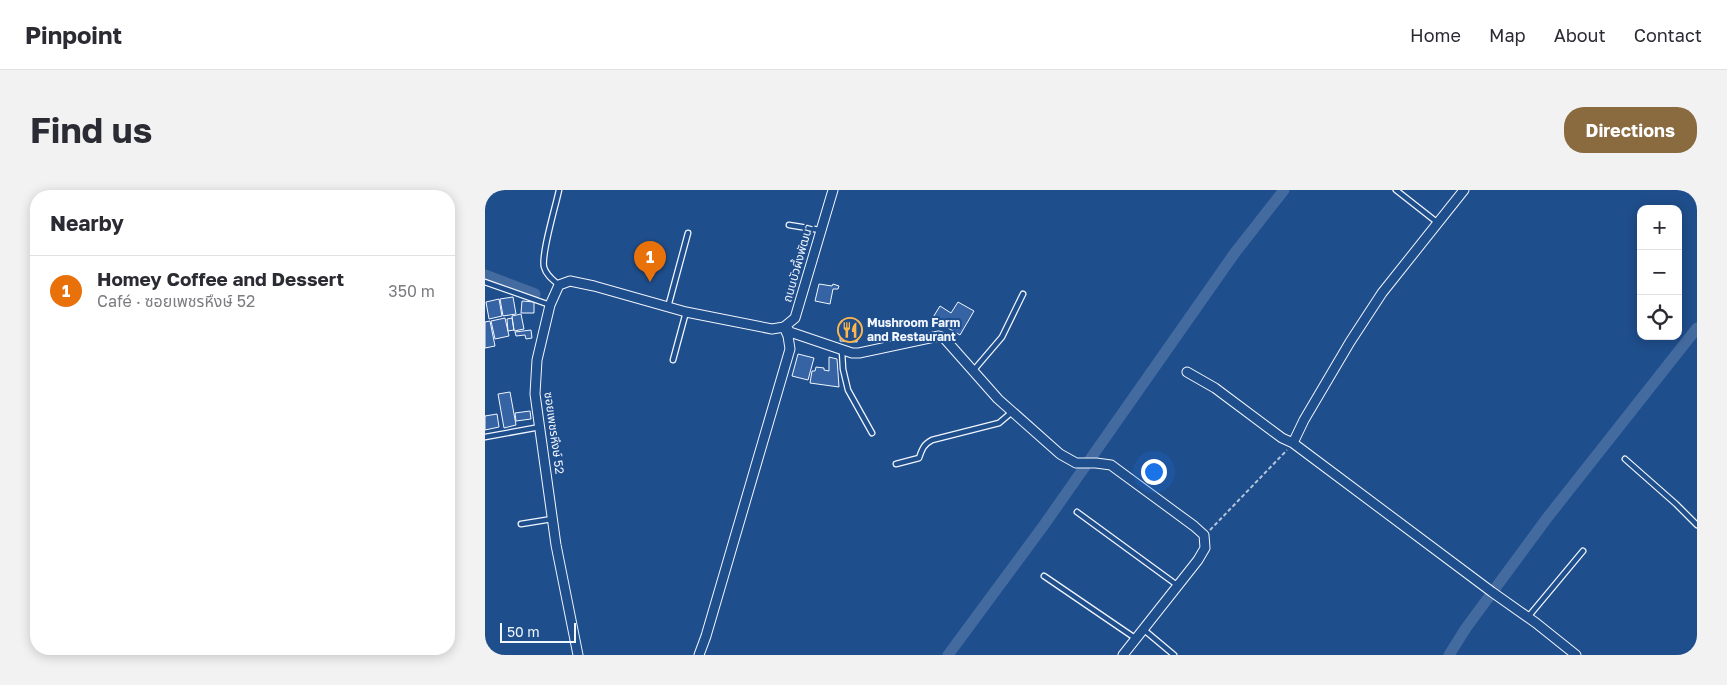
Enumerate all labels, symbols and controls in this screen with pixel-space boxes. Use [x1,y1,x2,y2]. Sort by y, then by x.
text: Pinpoint [25,20,122,49]
text: Home [1410,24,1461,46]
text: Map [1489,24,1526,46]
text: About [1554,24,1606,46]
text: Contact [1634,24,1702,46]
button: Directions [1564,107,1697,153]
text: Find us [30,109,152,151]
map controls [1637,205,1682,340]
button: + [1637,205,1682,250]
text: Nearby [50,210,124,236]
street label: ถนนบัวผึ้งพัฒนา [778,222,816,304]
pin: 1 [634,241,666,282]
button: − [1637,250,1682,295]
text: Homey Coffee and Dessert [97,267,344,290]
text: 1 [62,281,70,301]
text: 350 m [388,281,435,301]
text: Café · ซอยเพชรหึงษ์ 52 [97,291,255,311]
button: locate [1637,295,1682,340]
place label: Mushroom Farm and Restaurant [867,315,960,344]
restaurant icon: Mushroom Farm and Restaurant [837,317,863,343]
street label: ซอยเพชรหึงษ์ 52 [541,391,568,475]
your location [1141,459,1167,485]
scale bar [500,620,576,643]
text: 50 m [507,623,540,640]

